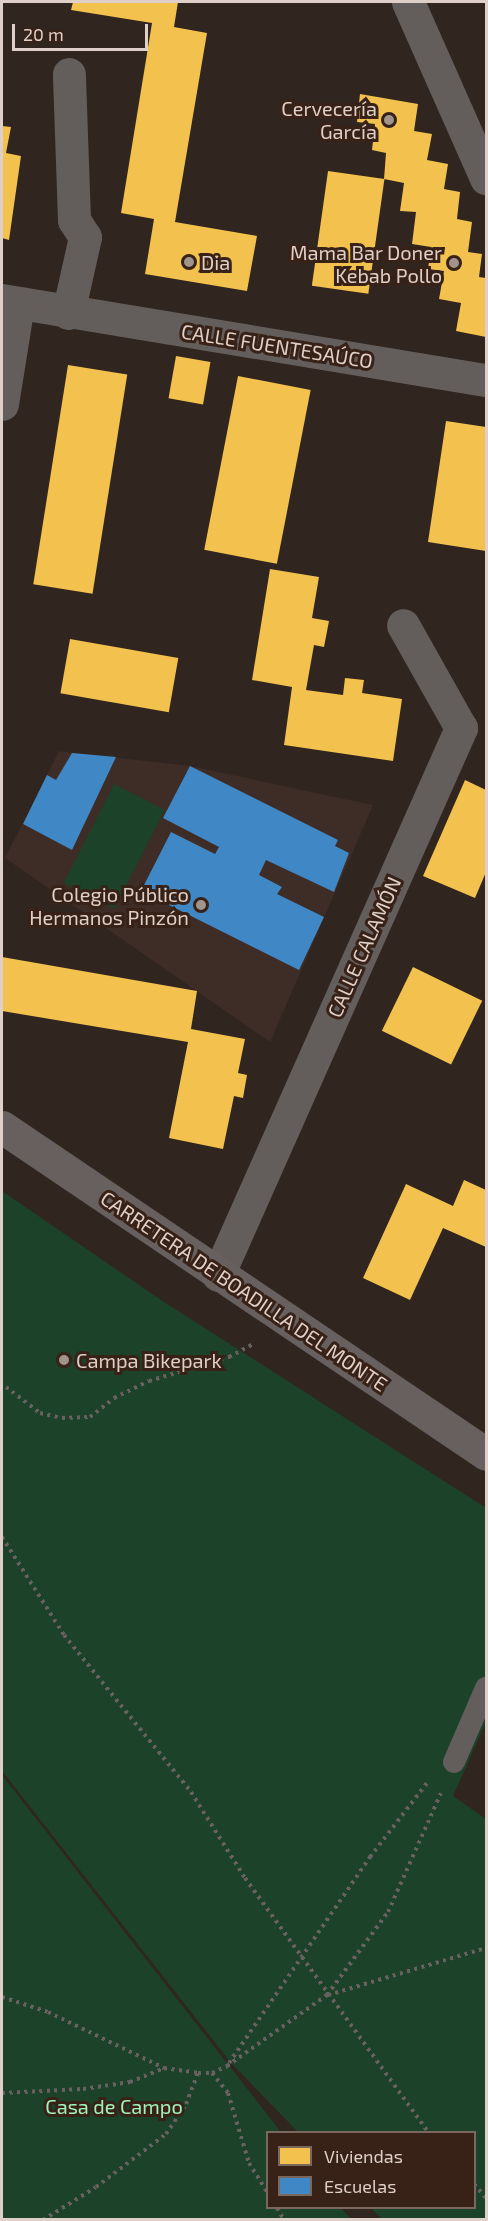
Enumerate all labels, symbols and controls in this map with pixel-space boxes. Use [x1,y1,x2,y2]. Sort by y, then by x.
scale bar [15,12,152,50]
text: 20 m [23,23,64,45]
place label: Cervecería García [281,96,377,143]
marker: Cervecería García [382,113,396,127]
place label: Mama Bar Doner Kebab Pollo [290,240,442,287]
place label: Dia [201,250,230,274]
marker: Dia [182,255,196,269]
marker: Mama Bar Doner Kebab Pollo [447,256,461,270]
street label: CALLE FUENTESAÚCO [179,319,375,373]
street label: CALLE CALAMÓN [322,873,406,1021]
place label: Colegio Público Hermanos Pinzón [29,882,189,929]
marker: Colegio Público Hermanos Pinzón [194,898,208,912]
street label: CARRETERA DE BOADILLA DEL MONTE [96,1185,392,1397]
place label: Campa Bikepark [76,1348,222,1372]
marker: Campa Bikepark [57,1353,71,1367]
park label: Casa de Campo [45,2094,183,2118]
legend [266,2131,476,2209]
text: Viviendas [324,2145,403,2167]
text: Escuelas [324,2175,396,2197]

